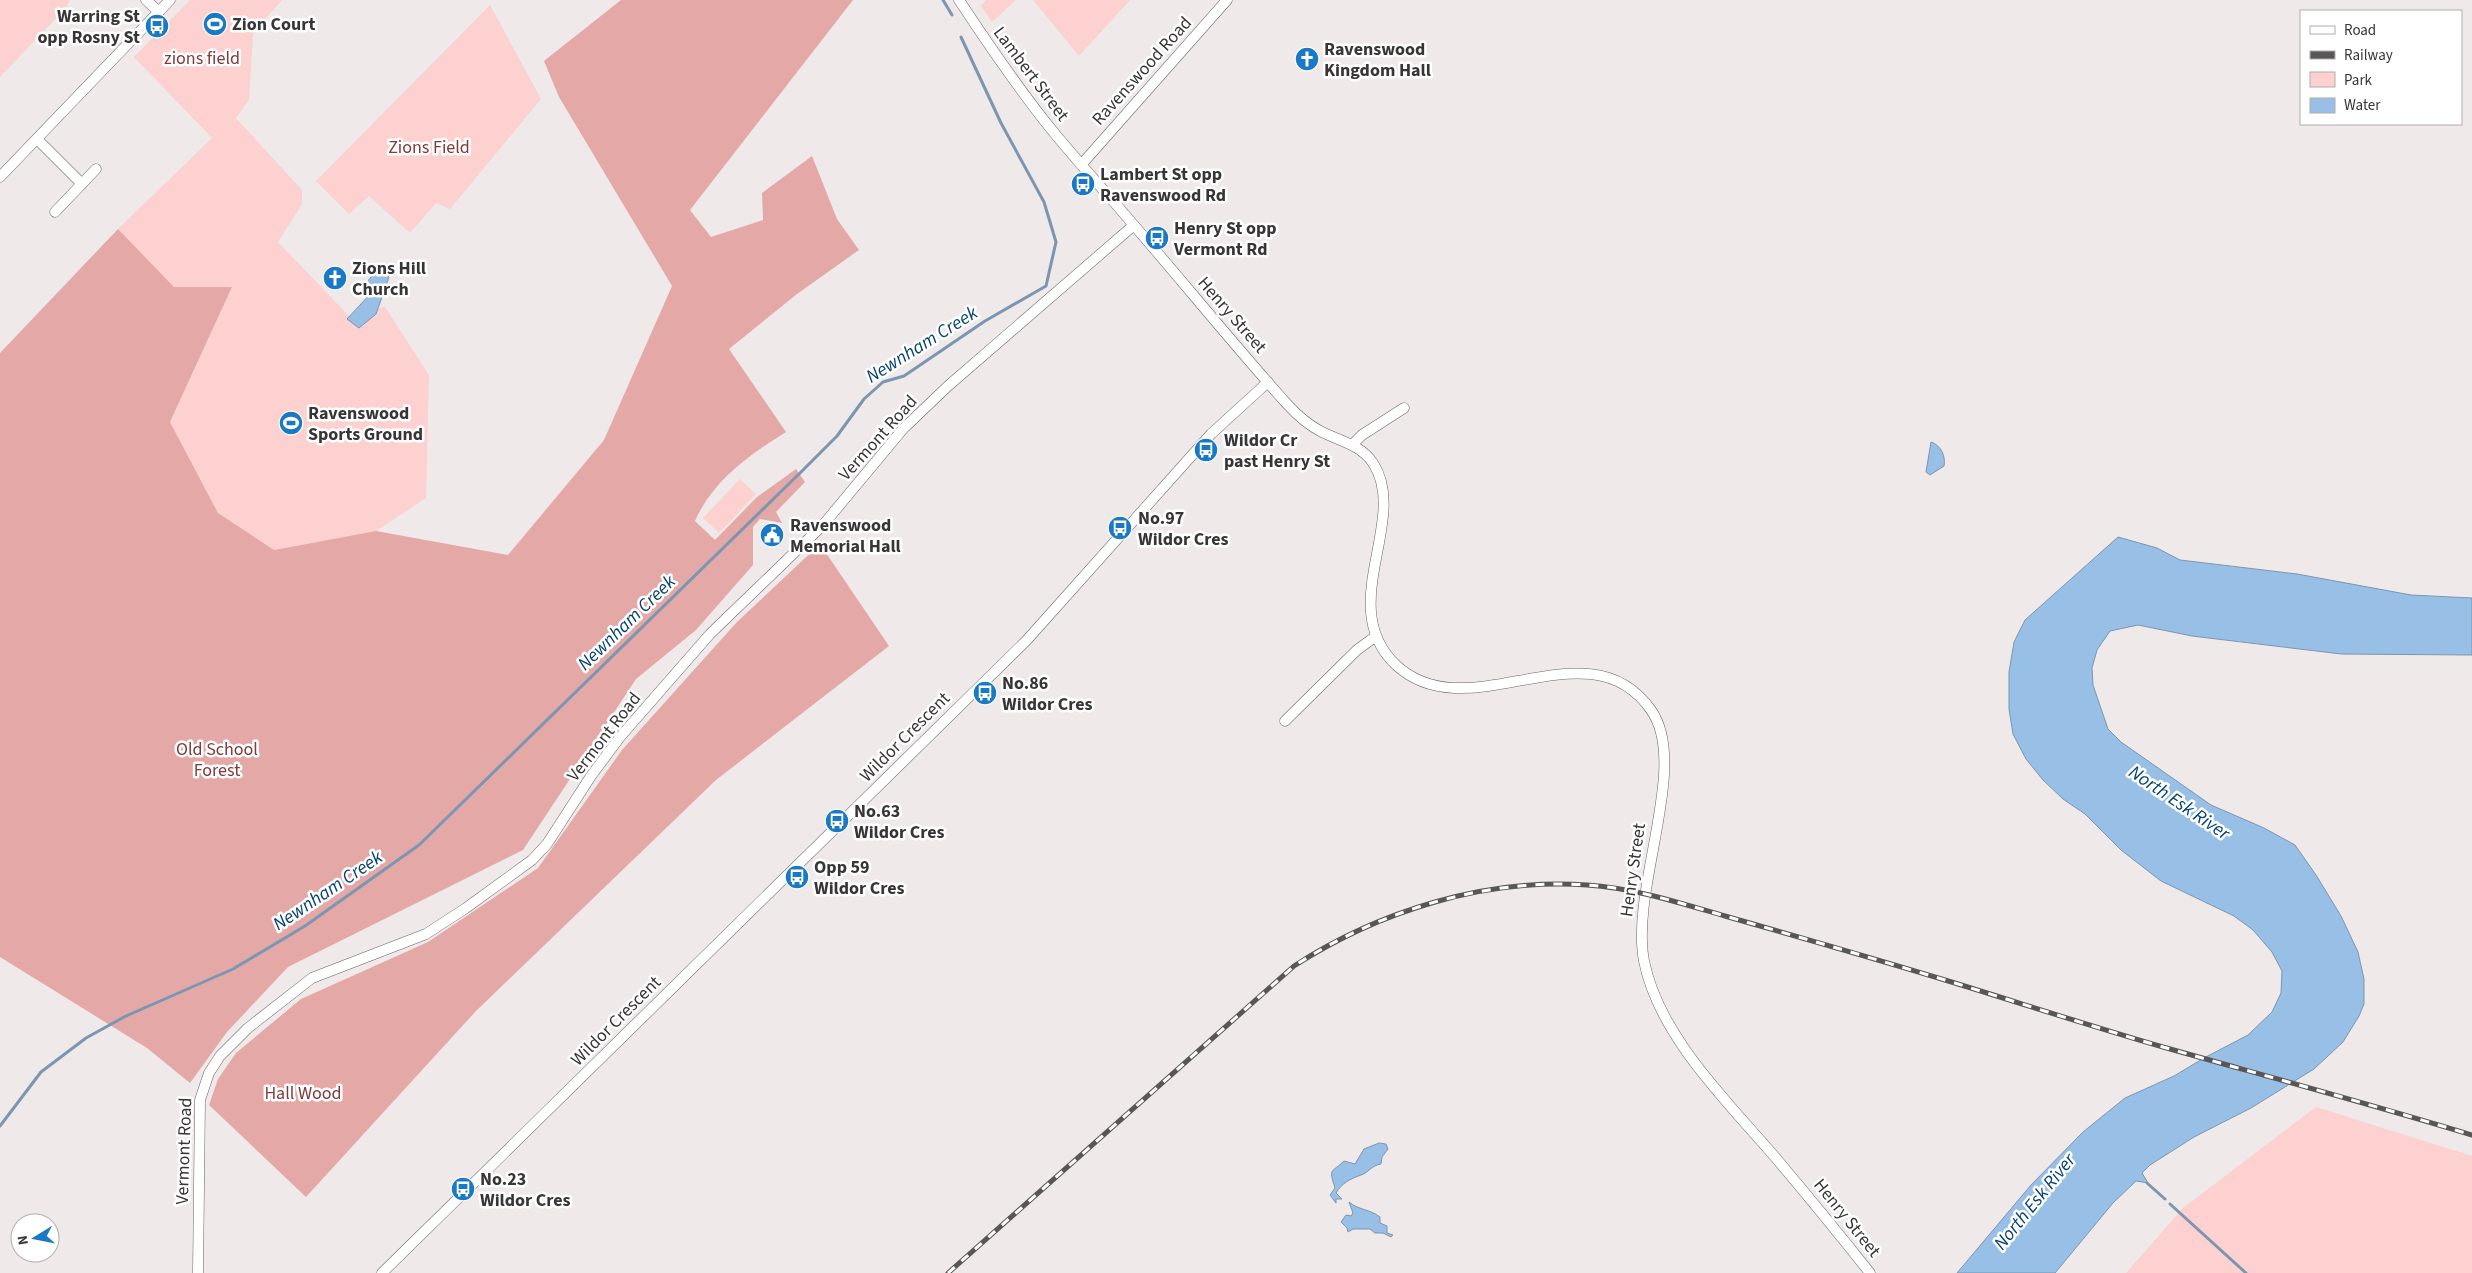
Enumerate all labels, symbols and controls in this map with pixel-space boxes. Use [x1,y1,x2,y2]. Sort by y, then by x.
place label: Warring St opp Rosny St [37,4,140,50]
legend [2300,10,2462,125]
sports icon: Zion Court [202,11,228,37]
street label: Ravenswood Road [1086,11,1198,131]
place label: Zion Court [232,12,315,37]
bus stop icon: Warring St opp Rosny St [144,13,170,39]
text: Road [2344,20,2376,41]
street label: Lambert Street [987,21,1075,127]
place label: Ravenswood Kingdom Hall [1324,37,1431,83]
text: Railway [2344,45,2393,66]
park label: zions field [164,46,240,71]
church icon: Ravenswood Kingdom Hall [1294,46,1320,72]
text: Park [2344,70,2373,91]
text: Water [2344,95,2381,116]
park label: Zions Field [388,135,470,160]
place label: Lambert St opp Ravenswood Rd [1100,162,1226,208]
bus stop icon: Lambert St opp Ravenswood Rd [1070,171,1096,197]
place label: Henry St opp Vermont Rd [1173,216,1277,262]
bus stop icon: Henry St opp Vermont Rd [1144,225,1170,251]
place label: Zions Hill Church [352,256,426,302]
church icon: Zions Hill Church [322,265,348,291]
street label: Henry Street [1192,271,1272,359]
water label: Newnham Creek [861,299,984,390]
street label: Vermont Road [833,390,923,486]
place label: Ravenswood Sports Ground [308,401,423,447]
sports icon: Ravenswood Sports Ground [278,410,304,436]
place label: Wildor Cr past Henry St [1224,428,1330,474]
bus stop icon: Wildor Cr past Henry St [1193,437,1219,463]
place label: No.97 Wildor Cres [1138,506,1229,552]
place label: Ravenswood Memorial Hall [790,513,901,559]
bus stop icon: No.97 Wildor Cres [1107,515,1133,541]
public building icon: Ravenswood Memorial Hall [759,522,785,548]
water label: Newnham Creek [572,568,683,677]
place label: No.86 Wildor Cres [1002,671,1093,717]
bus stop icon: No.86 Wildor Cres [972,680,998,706]
street label: Wildor Crescent [854,686,956,788]
street label: Vermont Road [561,687,647,787]
park label: Old School Forest [176,737,258,783]
water label: North Esk River [2123,759,2236,848]
place label: No.63 Wildor Cres [854,799,945,845]
bus stop icon: No.63 Wildor Cres [824,808,850,834]
street label: Henry Street [1614,822,1652,918]
water label: Newnham Creek [268,844,389,938]
place label: Opp 59 Wildor Cres [814,855,905,901]
bus stop icon: Opp 59 Wildor Cres [784,864,810,890]
street label: Wildor Crescent [565,970,667,1072]
park label: Hall Wood [264,1081,342,1106]
street label: Vermont Road [170,1097,198,1205]
water label: North Esk River [1988,1147,2083,1256]
place label: No.23 Wildor Cres [480,1167,571,1213]
street label: Henry Street [1808,1173,1886,1263]
bus stop icon: No.23 Wildor Cres [450,1176,476,1202]
north arrow [10,1213,60,1263]
text: N [13,1234,34,1246]

